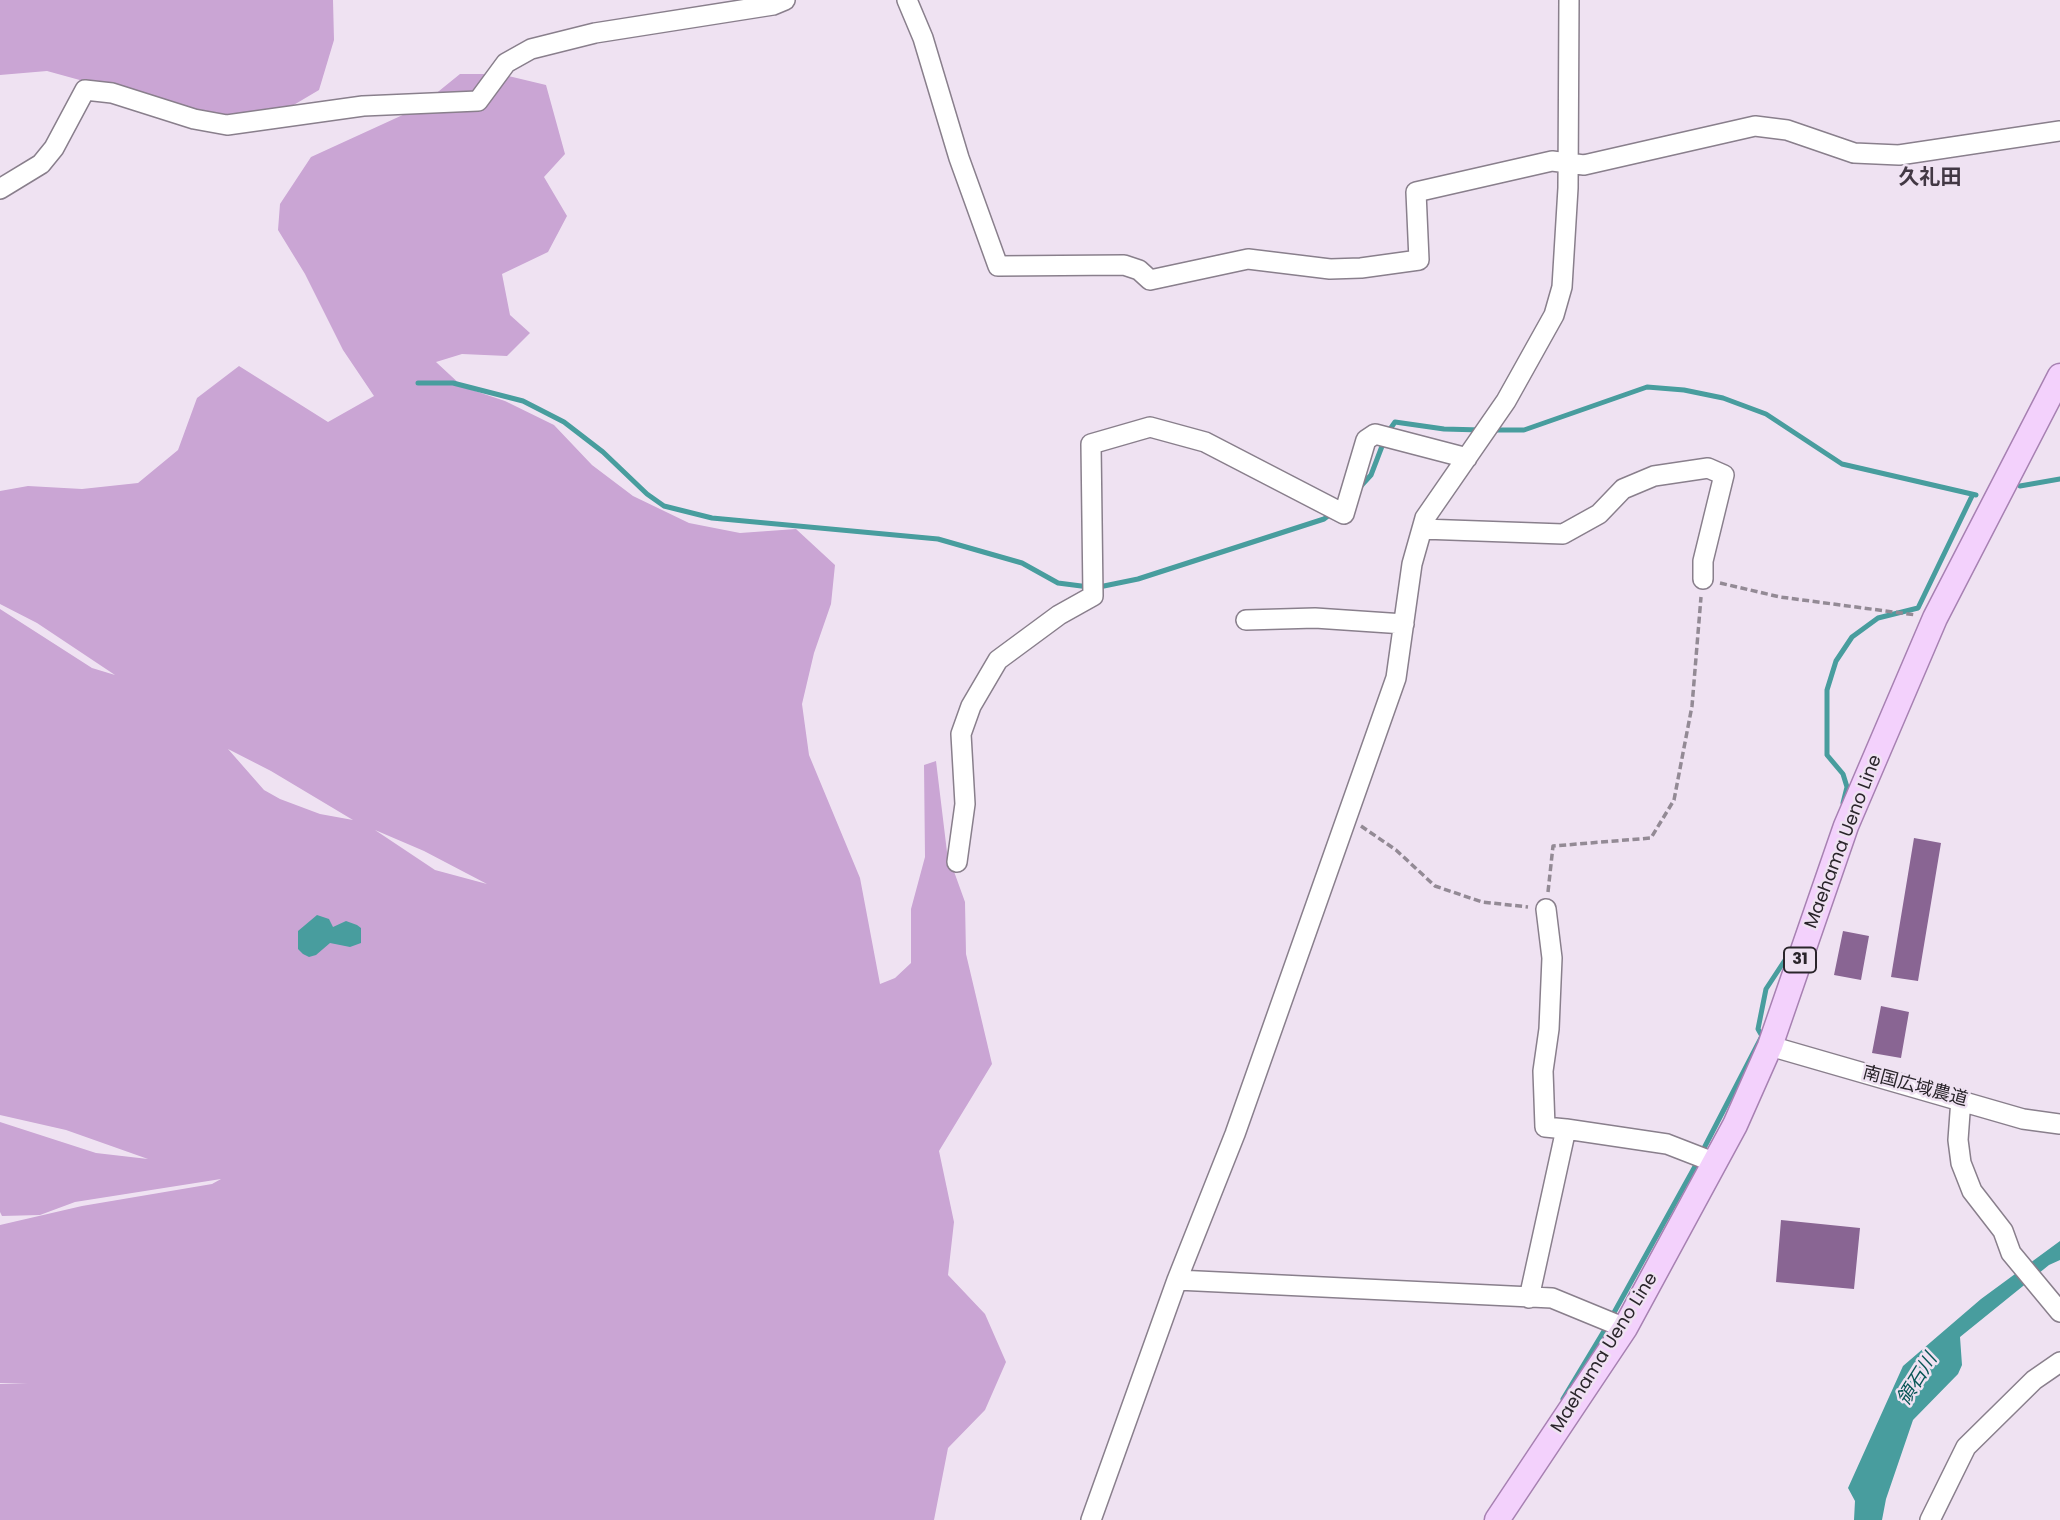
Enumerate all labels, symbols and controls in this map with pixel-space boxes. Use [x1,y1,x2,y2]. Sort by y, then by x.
district label: 久礼田 [1899,166,1961,192]
street label: Maehama Ueno Line [1801,752,1887,932]
road number: 31 [1784,948,1816,972]
street label: 南国広域農道 [1860,1063,1970,1111]
street label: Maehama Ueno Line [1547,1269,1663,1437]
water label: 領石川 [1893,1350,1943,1410]

